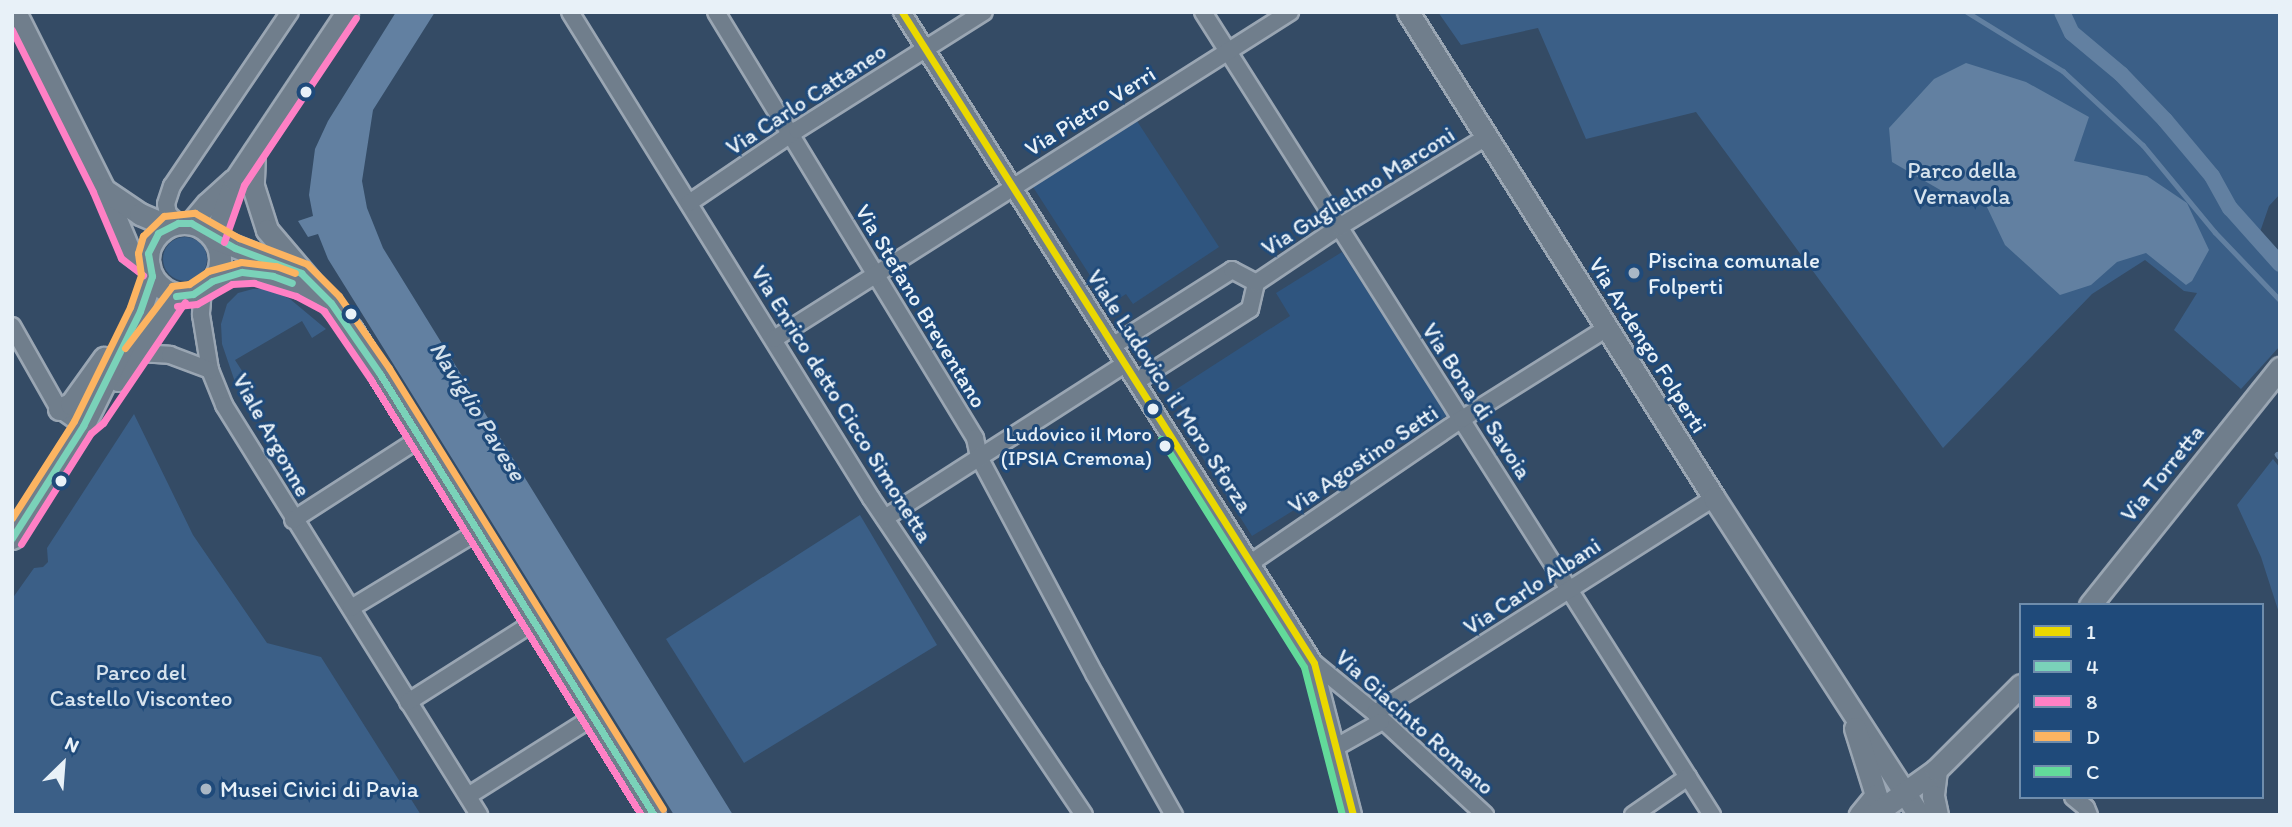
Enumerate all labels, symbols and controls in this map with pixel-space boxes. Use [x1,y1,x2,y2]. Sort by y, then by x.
street label: Via Carlo Cattaneo [721,37,891,161]
street label: Via Pietro Verri [1020,60,1160,162]
unlabelled marker [299,85,313,99]
street label: Via Guglielmo Marconi [1256,120,1460,262]
park label: Parco della Vernavola [1908,156,2016,210]
street label: Via Stefano Breventano [849,199,993,413]
place label: Piscina comunale Folperti [1648,246,1820,300]
street label: Via Ardengo Folperti [1583,253,1713,437]
street label: Via Enrico detto Cicco Simonetta [745,261,939,547]
street label: Viale Ludovico il Moro Sforza [1081,265,1259,517]
marker: Piscina comunale Folperti [1626,265,1642,281]
unlabelled marker [344,307,358,321]
street label: Via Bona di Savoia [1416,318,1538,484]
water label: Naviglio Pavese [424,336,532,486]
street label: Viale Argonne [227,368,317,502]
street label: Via Agostino Setti [1283,399,1443,519]
unlabelled marker [1146,402,1160,416]
street label: Via Torretta [2115,419,2209,527]
place label: Ludovico il Moro (IPSIA Cremona) [1001,421,1152,471]
marker: Ludovico il Moro (IPSIA Cremona) [1158,439,1172,453]
unlabelled marker [54,474,68,488]
street label: Via Carlo Albani [1458,531,1606,641]
legend [2019,603,2264,799]
text: 1 [2086,619,2096,644]
street label: Via Giacinto Romano [1330,644,1500,800]
text: 4 [2086,654,2099,679]
park label: Parco del Castello Visconteo [50,658,232,712]
text: 8 [2086,689,2098,714]
text: D [2086,724,2100,749]
north arrow [28,729,98,799]
text: N [61,731,83,758]
text: C [2086,759,2100,784]
place label: Musei Civici di Pavia [220,775,418,803]
marker: Musei Civici di Pavia [198,781,214,797]

